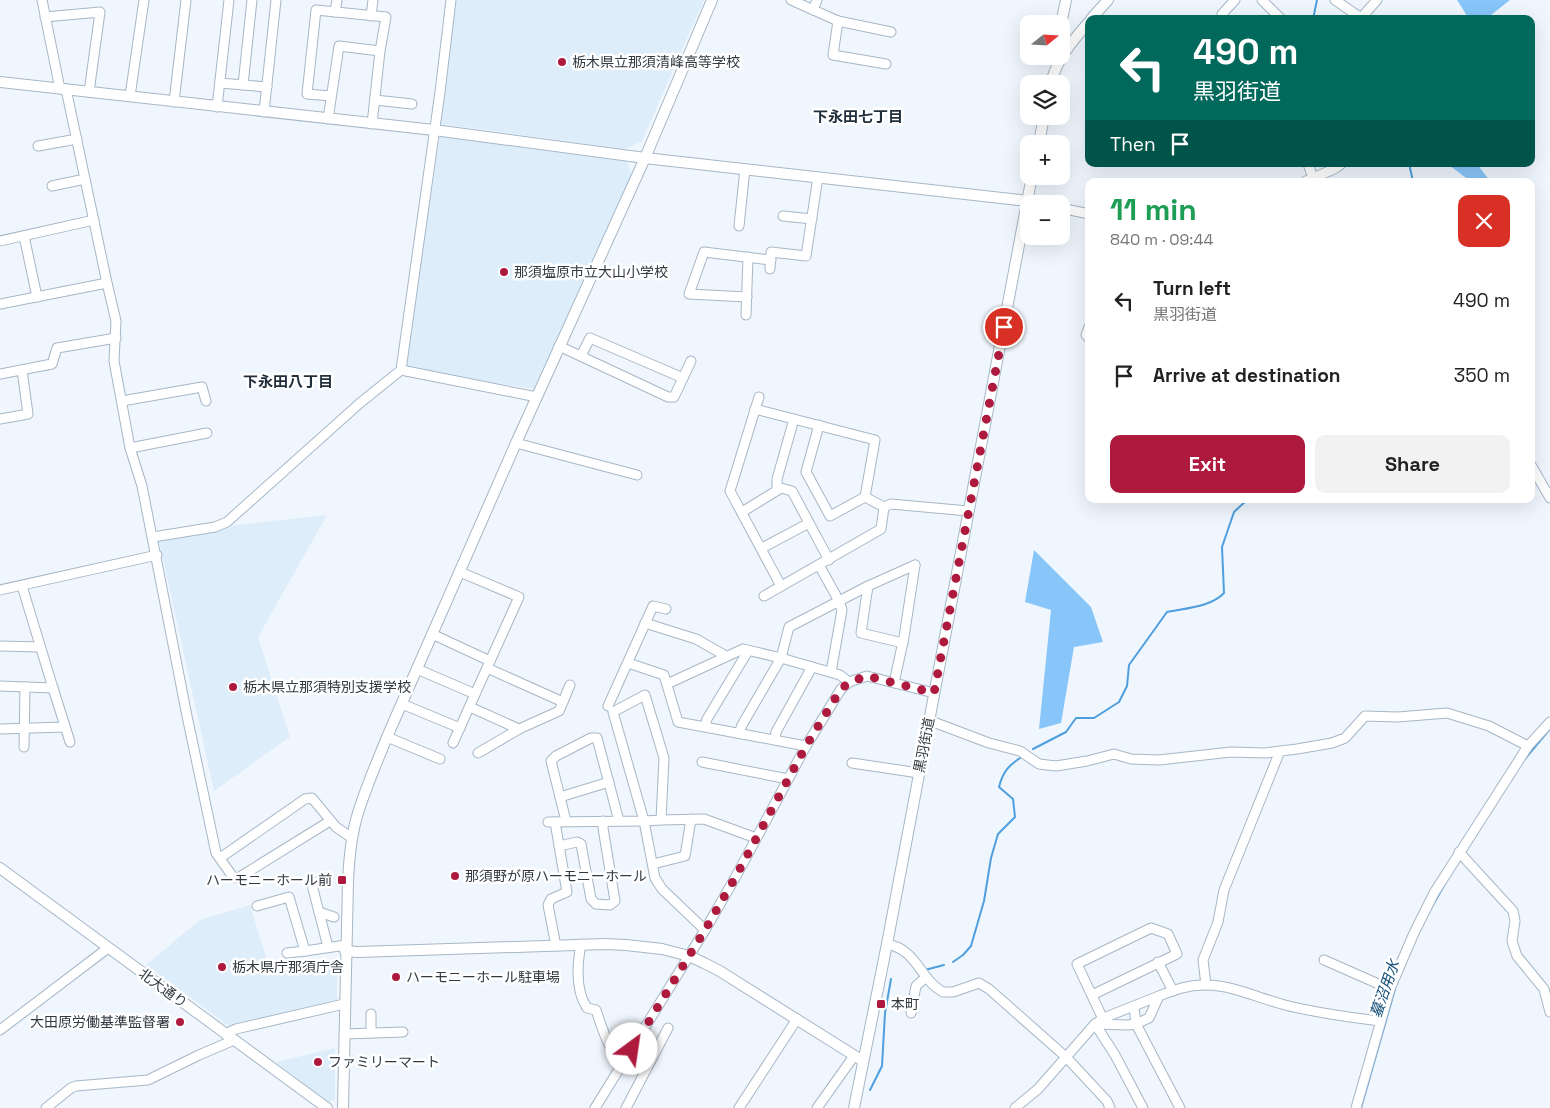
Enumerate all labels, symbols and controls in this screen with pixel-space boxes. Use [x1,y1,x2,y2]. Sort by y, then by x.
north arrow [1020,15,1070,65]
map controls [1020,15,1070,245]
text: 490 m [1193,30,1298,74]
icon: left [1110,35,1175,100]
place label: 栃木県立那須清峰高等学校 [572,53,740,71]
marker: 栃木県立那須清峰高等学校 [556,56,568,68]
button: layers [1020,75,1070,125]
text: 黒羽街道 [1193,77,1281,105]
district label: 下永田七丁目 [813,107,903,126]
icon: arrive [1166,130,1194,158]
text: Then [1110,132,1156,157]
button: + [1020,135,1070,185]
text: 11 min [1110,190,1197,229]
button: − [1020,195,1070,245]
button: close [1458,195,1510,247]
text: 840 m · 09:44 [1110,229,1213,250]
place label: 那須塩原市立大山小学校 [514,263,668,281]
marker: 那須塩原市立大山小学校 [498,266,510,278]
text: Turn left [1153,276,1231,301]
icon: left [1110,287,1138,315]
text: 490 m [1453,288,1510,313]
text: 黒羽街道 [1153,304,1217,325]
pin [983,306,1025,348]
icon: arrive [990,313,1018,341]
icon: arrive [1110,362,1138,390]
text: Arrive at destination [1153,363,1341,388]
text: 350 m [1454,363,1510,388]
district label: 下永田八丁目 [243,372,333,391]
button: Exit [1110,435,1305,493]
button: Share [1315,435,1510,493]
place label: 栃木県立那須特別支援学校 [243,678,411,696]
marker: 栃木県立那須特別支援学校 [227,681,239,693]
street label: 黒羽街道 [910,716,938,774]
place label: 那須野が原ハーモニーホール [465,867,647,885]
marker: 那須野が原ハーモニーホール [449,870,461,882]
place label: ハーモニーホール前 [206,871,332,889]
marker: ハーモニーホール前 [336,874,348,886]
water label: 蟇沼用水 [1366,955,1404,1020]
place label: 栃木県庁那須庁舎 [232,958,344,976]
marker: 栃木県庁那須庁舎 [216,961,228,973]
street label: 北大通り [135,964,191,1012]
place label: ハーモニーホール駐車場 [406,968,560,986]
marker: ハーモニーホール駐車場 [390,971,402,983]
place label: 本町 [891,995,919,1013]
marker: 本町 [875,998,887,1010]
place label: 大田原労働基準監督署 [30,1013,170,1031]
marker: 大田原労働基準監督署 [174,1016,186,1028]
position arrow [605,1022,657,1074]
place label: ファミリーマート [328,1053,440,1071]
marker: ファミリーマート [312,1056,324,1068]

